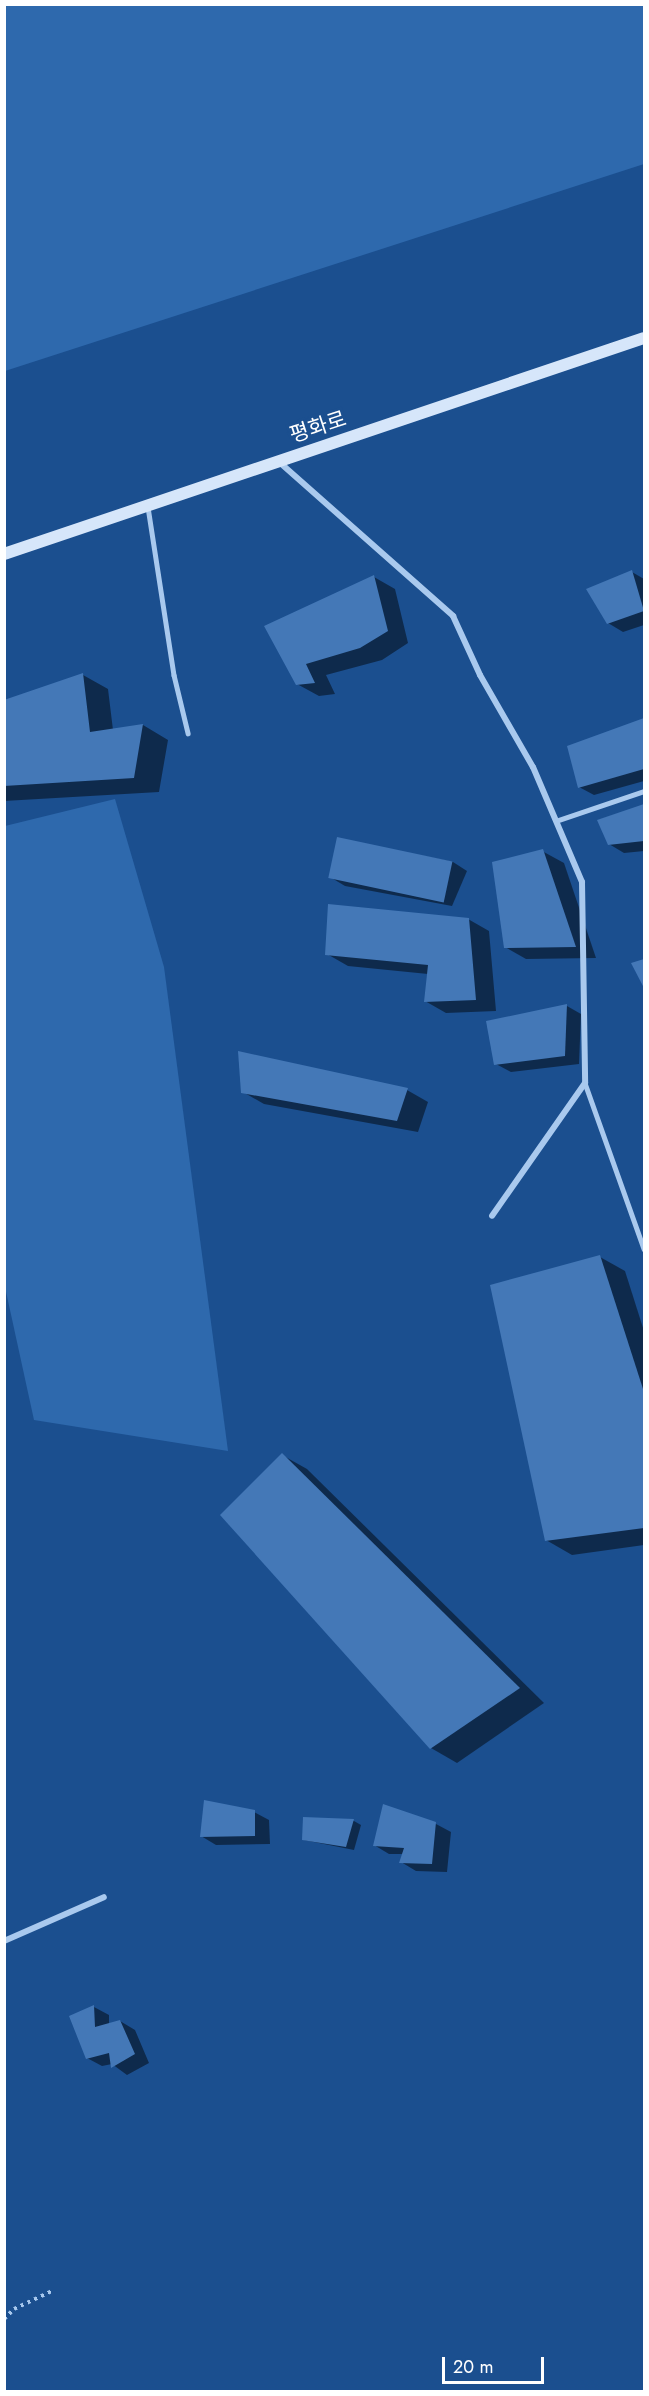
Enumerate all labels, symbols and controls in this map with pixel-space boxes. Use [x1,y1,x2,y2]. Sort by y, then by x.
street label: 평화로 [287,406,349,448]
scale bar [445,2345,547,2383]
text: 20 m [453,2354,493,2380]

